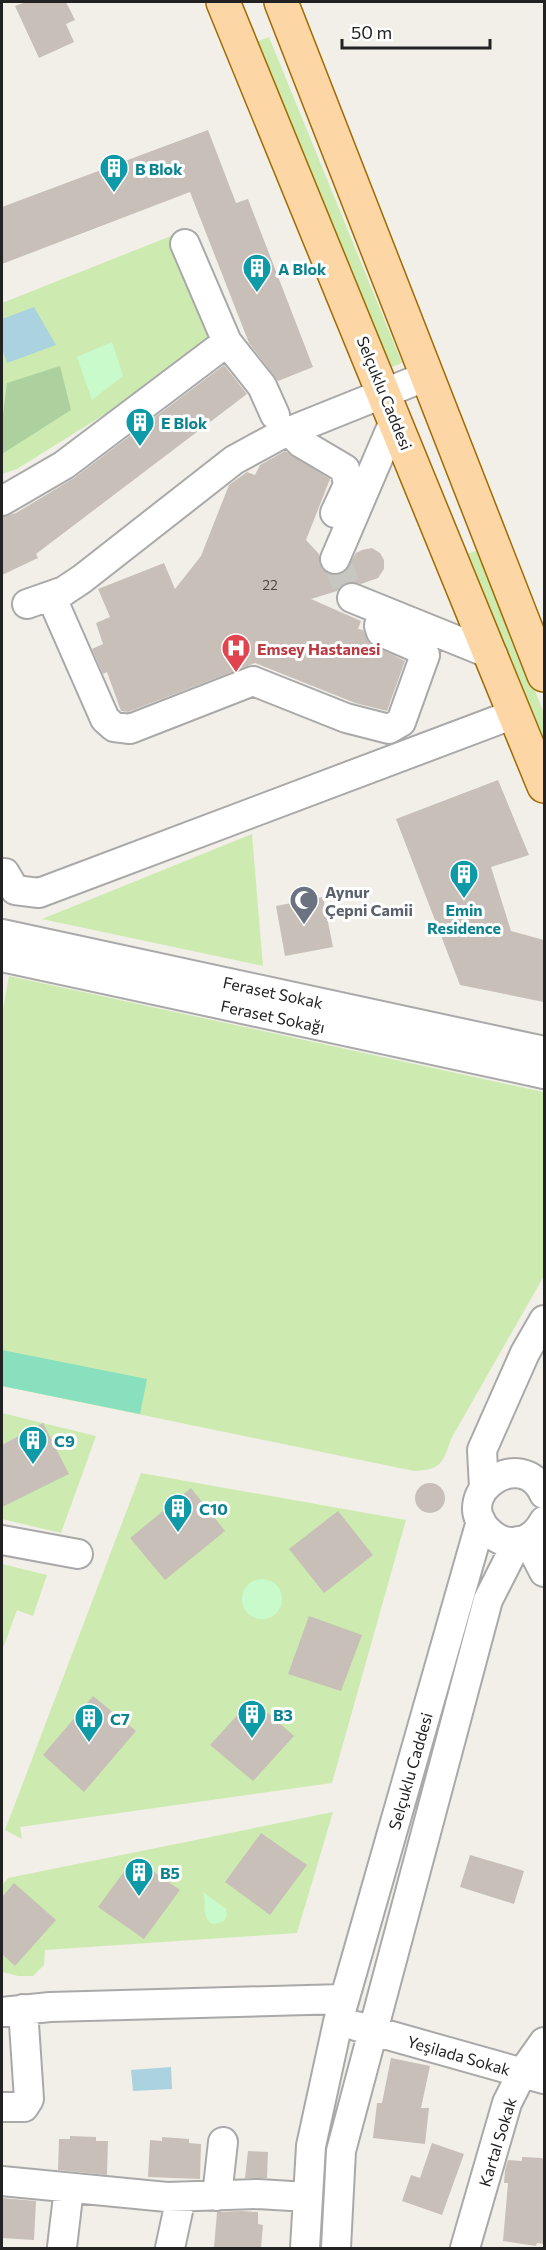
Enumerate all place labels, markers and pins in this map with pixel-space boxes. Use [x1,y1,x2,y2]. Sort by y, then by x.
building icon: B Blok [98,152,130,194]
place label: B Blok [135,159,183,178]
building icon: A Blok [241,252,273,294]
place label: A Blok [278,259,327,278]
building icon: E Blok [124,406,156,448]
place label: E Blok [161,413,208,432]
hospital icon: Emsey Hastanesi [220,632,252,674]
place label: Emsey Hastanesi [257,639,381,658]
building icon: Emin Residence [448,858,480,900]
place label: Aynur Çepni Camii [325,882,413,919]
mosque icon: Aynur Çepni Camii [288,884,320,926]
place label: Emin Residence [427,900,501,937]
building icon: C9 [17,1424,49,1466]
place label: C9 [54,1431,75,1450]
building icon: C10 [162,1492,194,1534]
place label: C10 [199,1499,228,1518]
building icon: B3 [236,1698,268,1740]
building icon: C7 [73,1702,105,1744]
place label: B3 [273,1705,293,1724]
place label: C7 [110,1709,130,1728]
building icon: B5 [123,1856,155,1898]
place label: B5 [160,1863,180,1882]

